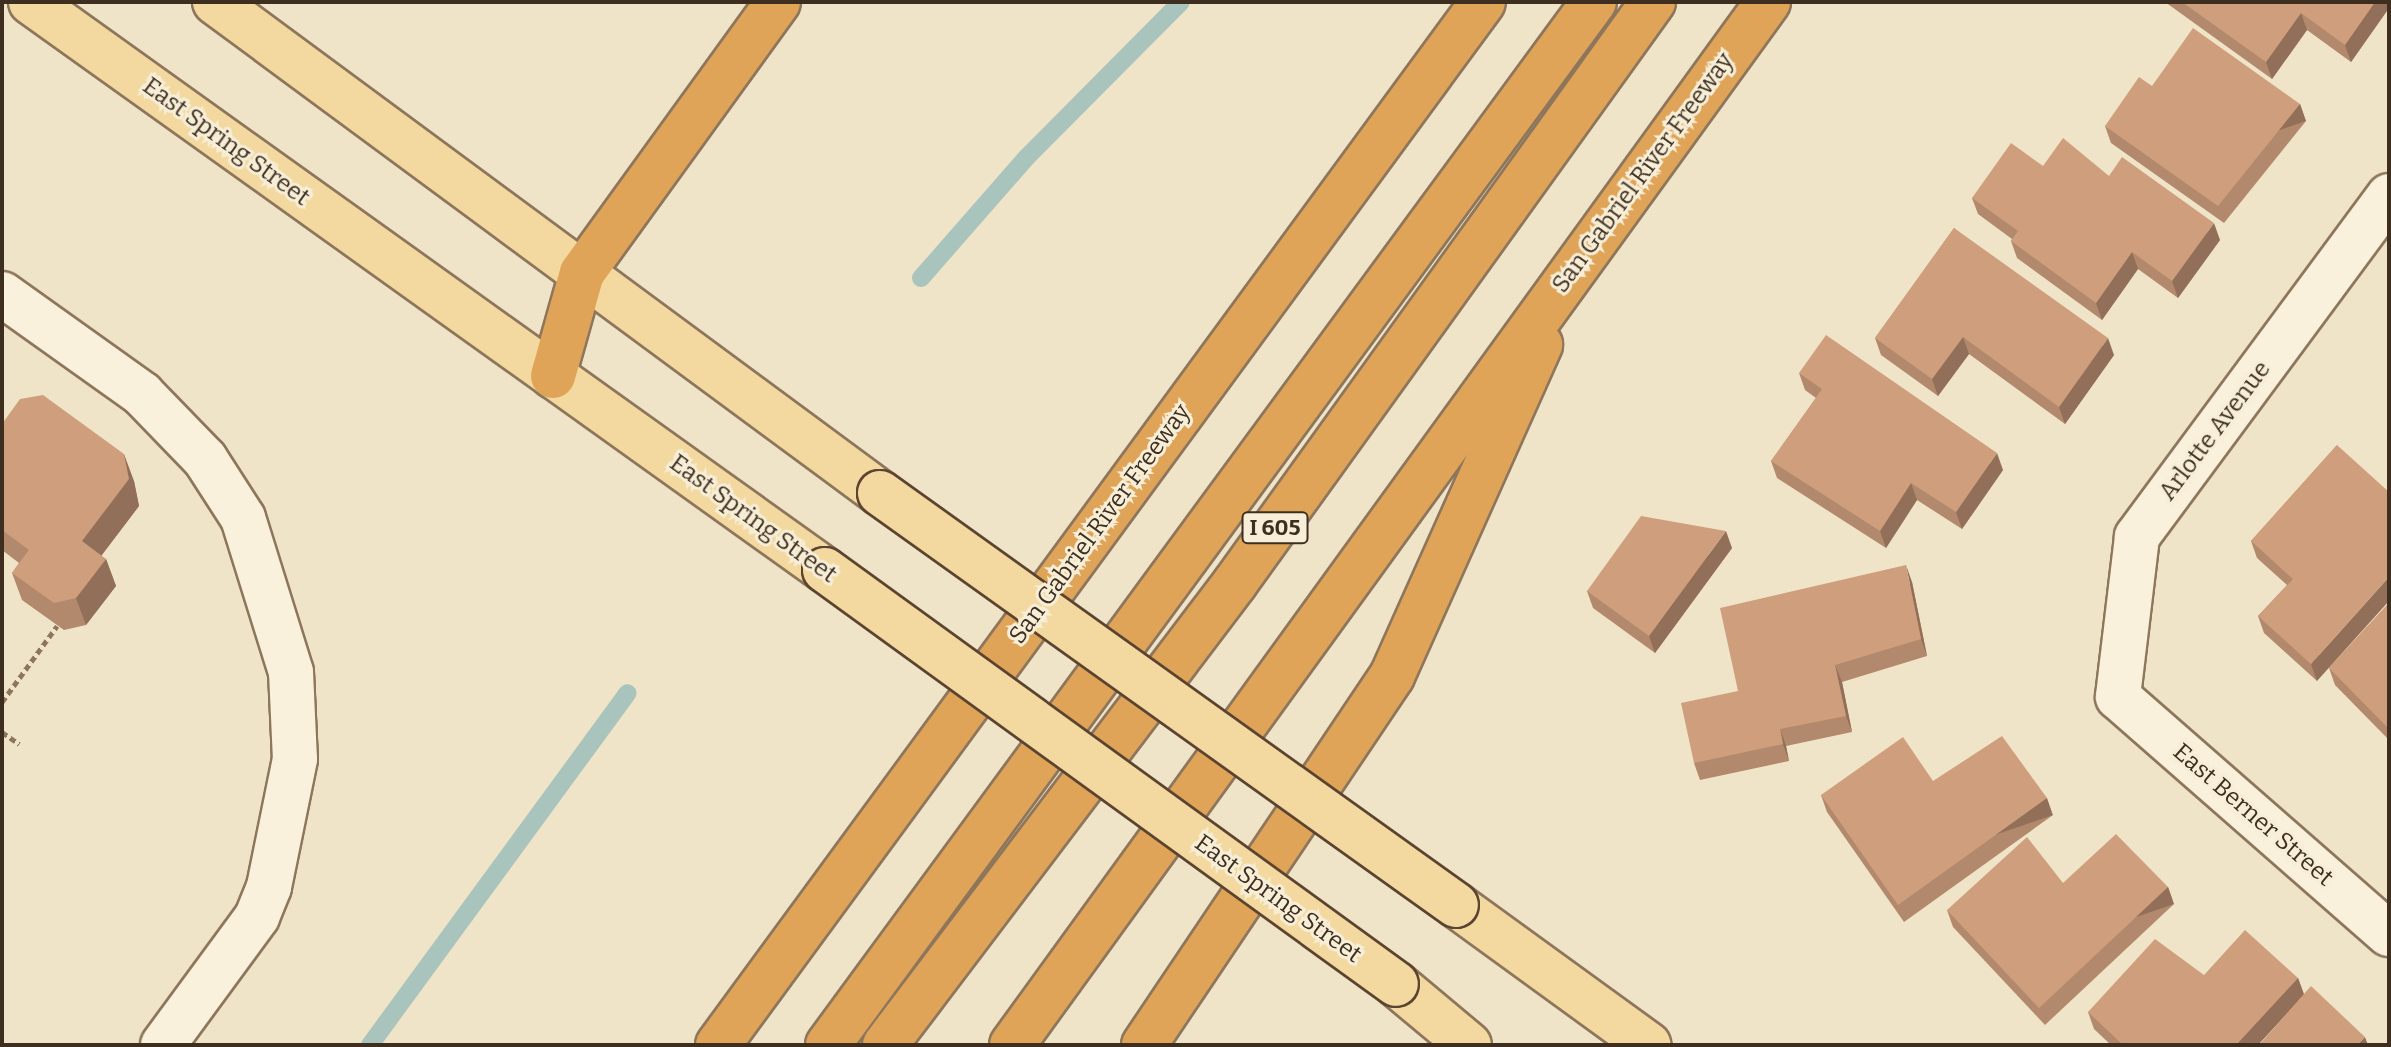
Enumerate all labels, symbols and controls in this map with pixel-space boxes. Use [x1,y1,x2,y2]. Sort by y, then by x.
street label: San Gabriel River Freeway [1546,47,1740,299]
street label: East Spring Street [137,72,315,212]
street label: Arlotte Avenue [2153,356,2277,506]
street label: San Gabriel River Freeway [1003,398,1197,650]
street label: East Spring Street [664,449,842,589]
road number: I 605 [1241,510,1309,546]
street label: East Berner Street [2167,738,2339,892]
street label: East Spring Street [1189,829,1367,969]

